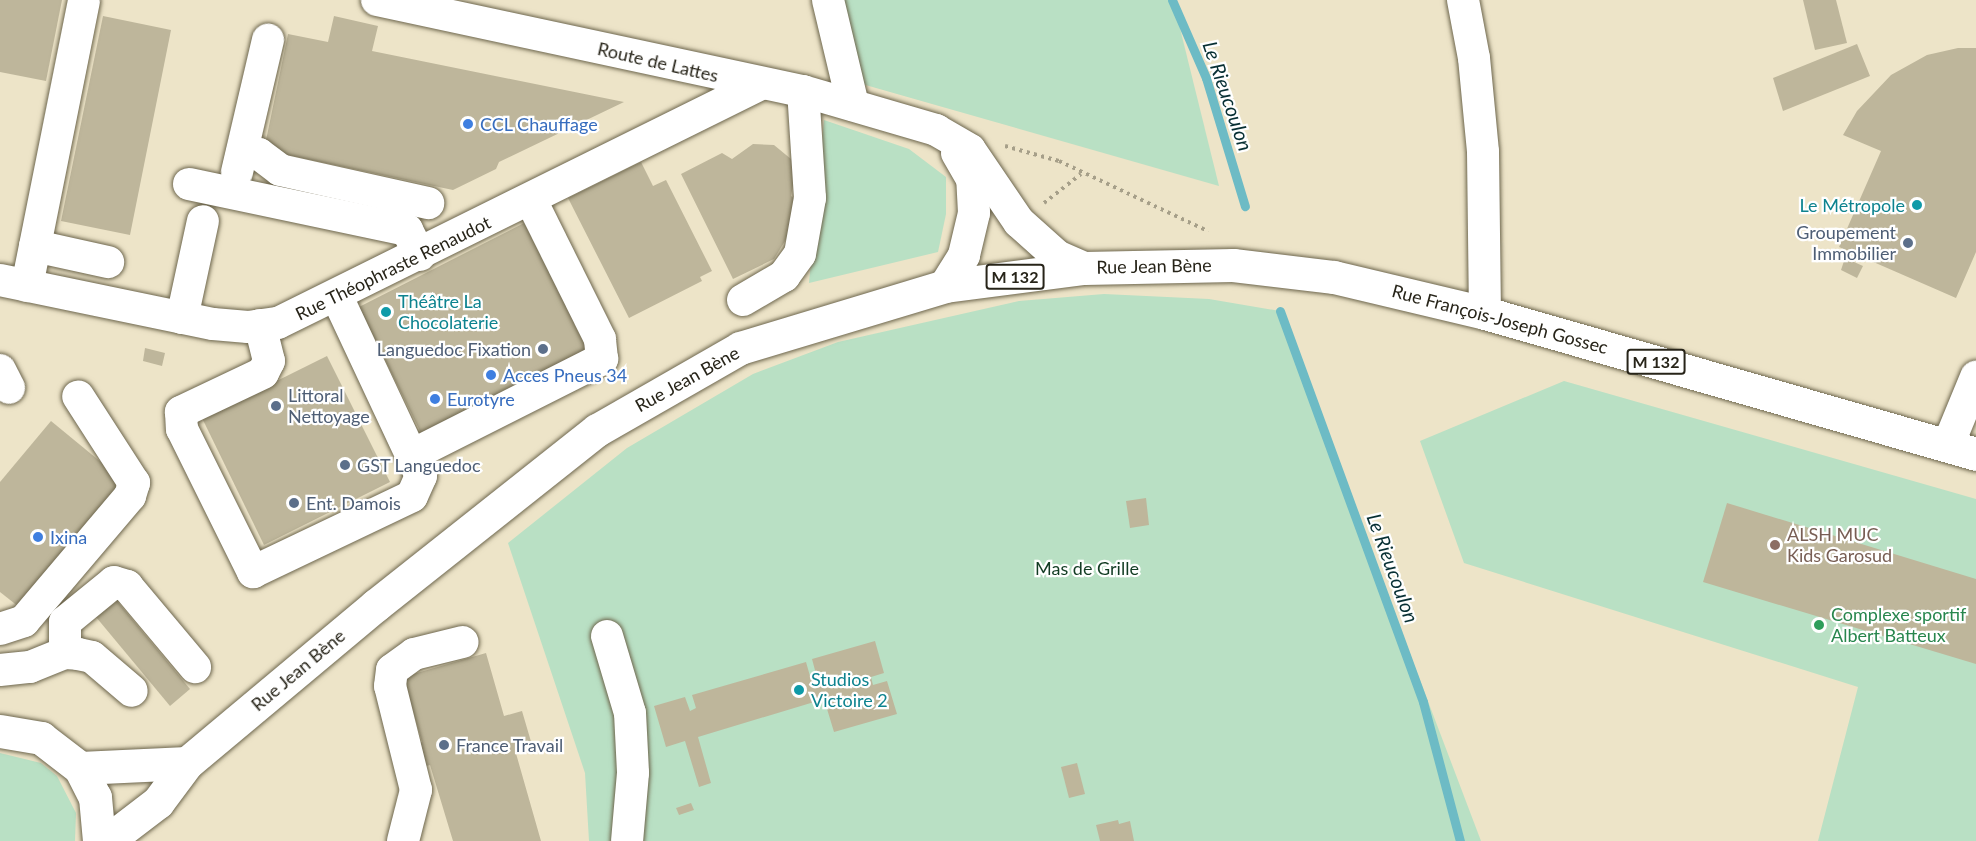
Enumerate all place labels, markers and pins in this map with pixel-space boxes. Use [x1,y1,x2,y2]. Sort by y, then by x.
place label: CCL Chauffage [480,113,598,135]
marker: CCL Chauffage [461,117,475,131]
place label: Le Métropole [1800,194,1905,216]
marker: Le Métropole [1910,198,1924,212]
place label: Groupement Immobilier [1796,222,1896,264]
marker: Groupement Immobilier [1901,236,1915,250]
place label: Théâtre La Chocolaterie [398,291,498,334]
marker: Théâtre La Chocolaterie [379,305,393,319]
place label: Languedoc Fixation [377,338,531,360]
marker: Languedoc Fixation [536,342,550,356]
place label: Acces Pneus 34 [503,364,627,386]
marker: Acces Pneus 34 [484,368,498,382]
place label: Littoral Nettoyage [288,385,370,428]
place label: Eurotyre [447,388,515,410]
marker: Eurotyre [428,392,442,406]
marker: Littoral Nettoyage [269,399,283,413]
place label: GST Languedoc [357,454,481,476]
marker: GST Languedoc [338,458,352,472]
place label: Ent. Damois [306,492,401,514]
marker: Ent. Damois [287,496,301,510]
place label: ALSH MUC Kids Garosud [1787,524,1892,566]
place label: Ixina [50,526,87,548]
marker: Ixina [31,530,45,544]
marker: ALSH MUC Kids Garosud [1768,538,1782,552]
place label: Complexe sportif Albert Batteux [1831,604,1966,646]
marker: Complexe sportif Albert Batteux [1812,618,1826,632]
place label: Studios Victoire 2 [811,669,888,712]
marker: Studios Victoire 2 [792,683,806,697]
place label: France Travail [456,734,564,756]
marker: France Travail [437,738,451,752]

